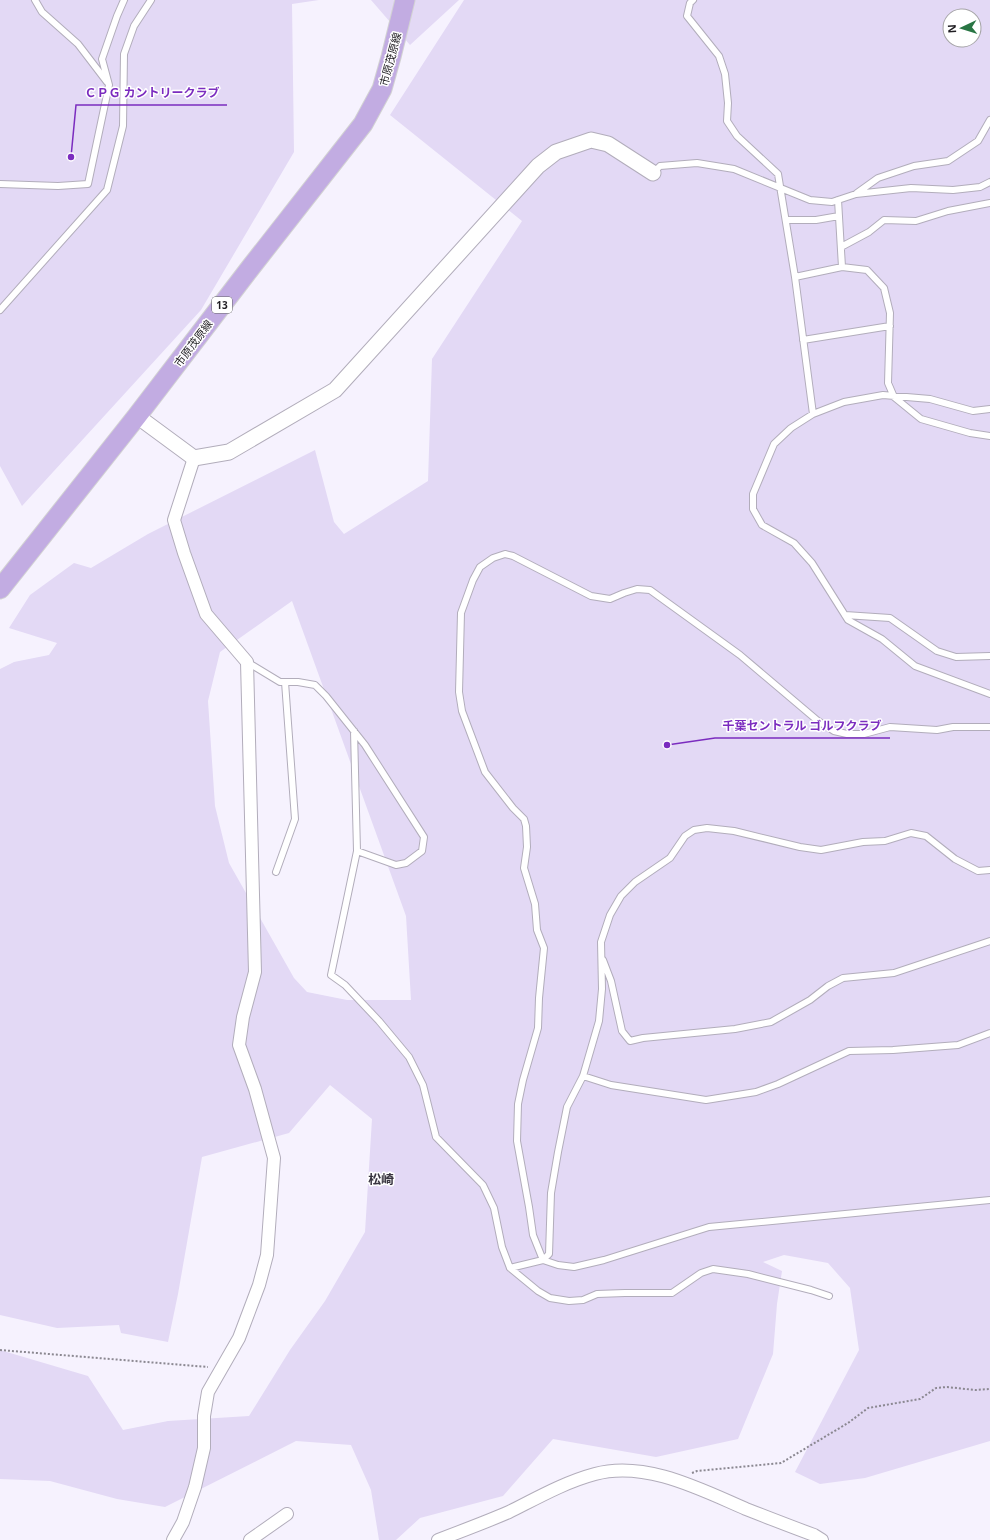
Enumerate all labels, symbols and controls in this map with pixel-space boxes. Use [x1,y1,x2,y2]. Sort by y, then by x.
north arrow [942,8,982,48]
text: N [944,24,959,34]
street label: 市原茂原線 [376,30,404,88]
callout: ＣＰＧ カントリークラブ [76,81,227,105]
text: ＣＰＧ カントリークラブ [84,84,220,101]
road number: 13 [212,297,232,313]
street label: 市原茂原線 [170,317,216,369]
callout: 千葉セントラル ゴルフクラブ [715,714,890,738]
text: 千葉セントラル ゴルフクラブ [722,717,882,734]
district label: 松崎 [368,1170,394,1188]

